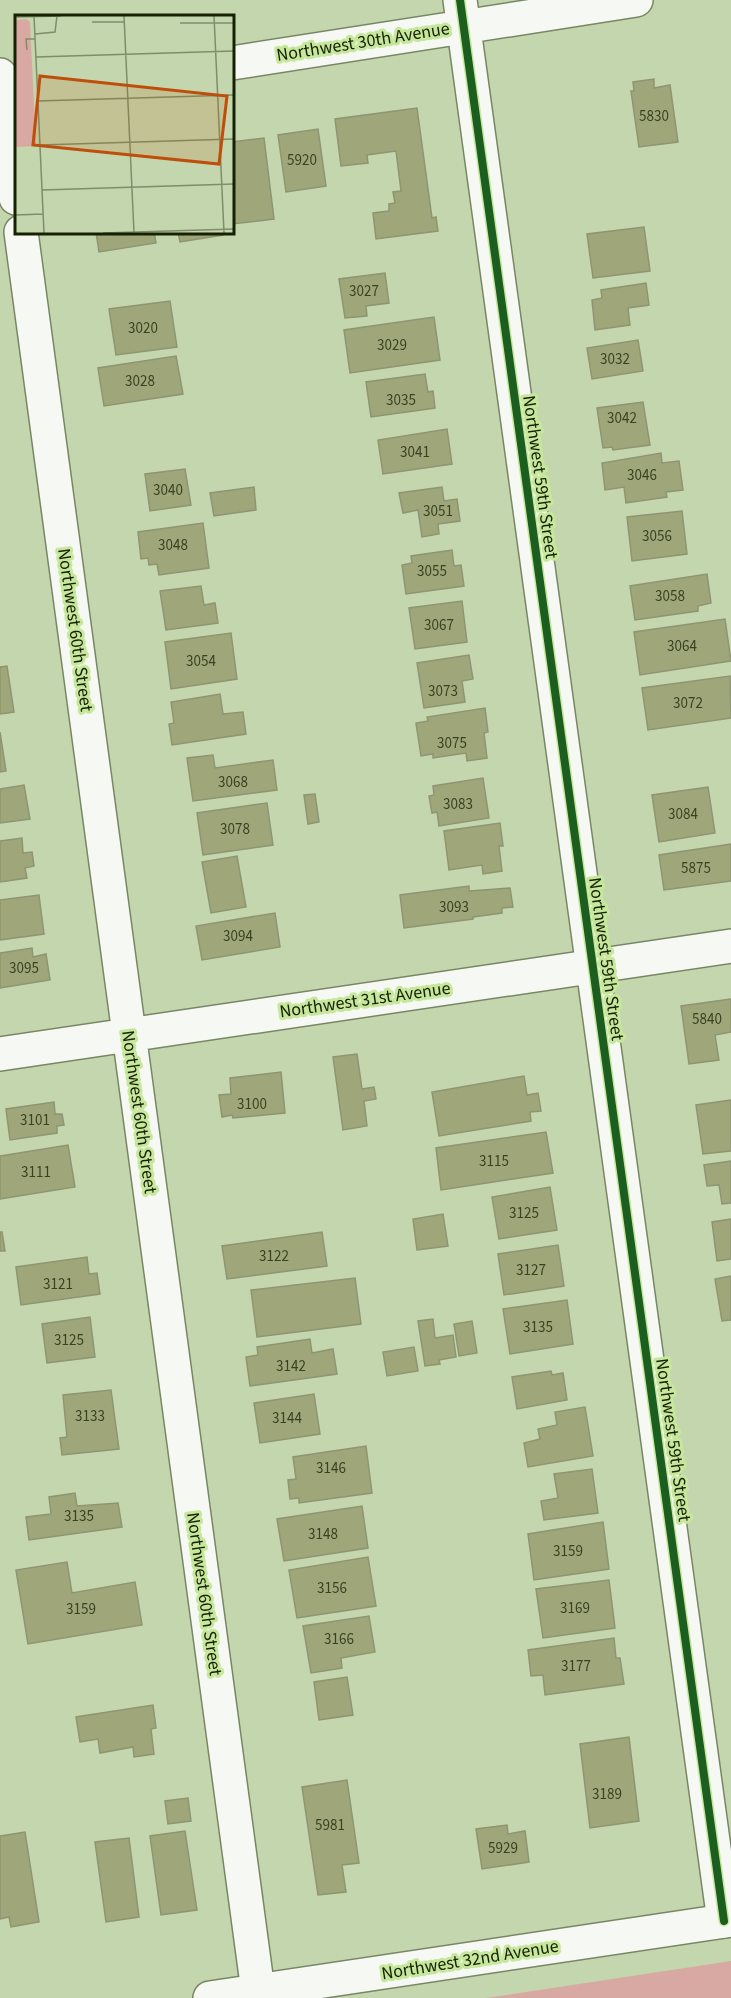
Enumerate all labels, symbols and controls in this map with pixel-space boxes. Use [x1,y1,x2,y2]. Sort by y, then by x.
inset map [15,15,234,234]
street label: Northwest 30th Avenue [275,16,451,68]
house number: 5830 [639,106,669,127]
house number: 5920 [287,150,317,171]
house number: 3027 [349,281,379,302]
house number: 3020 [128,318,158,339]
house number: 3029 [377,335,407,356]
house number: 3032 [600,349,630,370]
house number: 3028 [125,371,155,392]
house number: 3035 [386,390,416,411]
street label: Northwest 59th Street [516,394,564,560]
house number: 3042 [607,408,637,429]
house number: 3041 [400,442,430,463]
house number: 3046 [627,465,657,486]
house number: 3040 [153,480,183,501]
house number: 3051 [423,501,453,522]
house number: 3056 [642,526,672,547]
house number: 3048 [158,535,188,556]
street label: Northwest 60th Street [51,547,99,713]
house number: 3055 [417,561,447,582]
house number: 3058 [655,586,685,607]
house number: 3067 [424,615,454,636]
house number: 3064 [667,636,697,657]
house number: 3054 [186,651,216,672]
house number: 3073 [428,681,458,702]
house number: 3072 [673,693,703,714]
house number: 3075 [437,733,467,754]
house number: 3068 [218,772,248,793]
house number: 3083 [443,794,473,815]
house number: 3084 [668,804,698,825]
house number: 3078 [220,819,250,840]
house number: 5875 [681,858,711,879]
street label: Northwest 59th Street [582,876,630,1042]
house number: 3093 [439,897,469,918]
house number: 3094 [223,926,253,947]
house number: 3095 [9,958,39,979]
street label: Northwest 31st Avenue [278,976,452,1024]
house number: 5840 [692,1009,722,1030]
street label: Northwest 60th Street [115,1029,163,1195]
house number: 3100 [237,1094,267,1115]
house number: 3101 [20,1110,50,1131]
house number: 3115 [479,1151,509,1172]
house number: 3111 [21,1162,51,1183]
house number: 3125 [509,1203,539,1224]
house number: 3122 [259,1246,289,1267]
house number: 3127 [516,1260,546,1281]
house number: 3121 [43,1274,73,1295]
house number: 3135 [523,1317,553,1338]
house number: 3125 [54,1330,84,1351]
house number: 3142 [276,1356,306,1377]
street label: Northwest 59th Street [649,1357,697,1523]
house number: 3133 [75,1406,105,1427]
house number: 3144 [272,1408,302,1429]
house number: 3146 [316,1458,346,1479]
house number: 3135 [64,1506,94,1527]
street label: Northwest 60th Street [180,1511,228,1677]
house number: 3148 [308,1524,338,1545]
house number: 3159 [553,1541,583,1562]
house number: 3156 [317,1578,347,1599]
house number: 3169 [560,1598,590,1619]
house number: 3159 [66,1599,96,1620]
house number: 3166 [324,1629,354,1650]
house number: 3177 [561,1656,591,1677]
house number: 3189 [592,1784,622,1805]
house number: 5981 [315,1815,345,1836]
house number: 5929 [488,1838,518,1859]
street label: Northwest 32nd Avenue [380,1934,560,1986]

